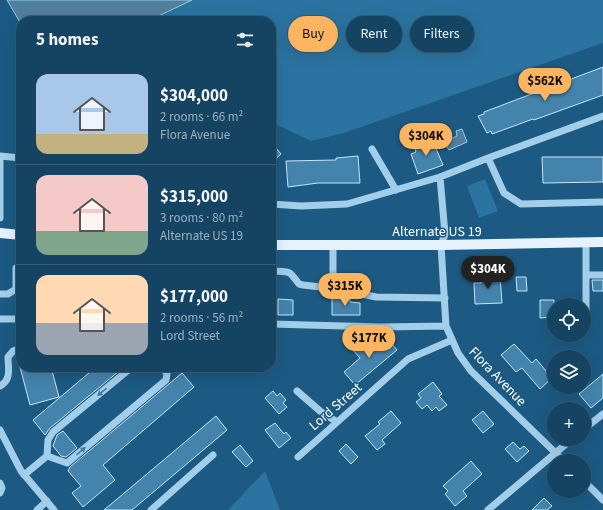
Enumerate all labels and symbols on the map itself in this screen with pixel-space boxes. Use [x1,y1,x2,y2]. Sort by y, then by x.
pin: $562K [517,68,573,102]
pin: $304K [398,123,454,157]
street label: Alternate US 19 [392,222,482,242]
pin: $304K [460,256,516,290]
pin: $315K [317,273,373,307]
pin: $177K [341,325,397,359]
street label: Flora Avenue [464,343,531,411]
street label: Lord Street [305,378,367,435]
one-way arrow [96,388,107,397]
one-way arrow [75,447,86,456]

